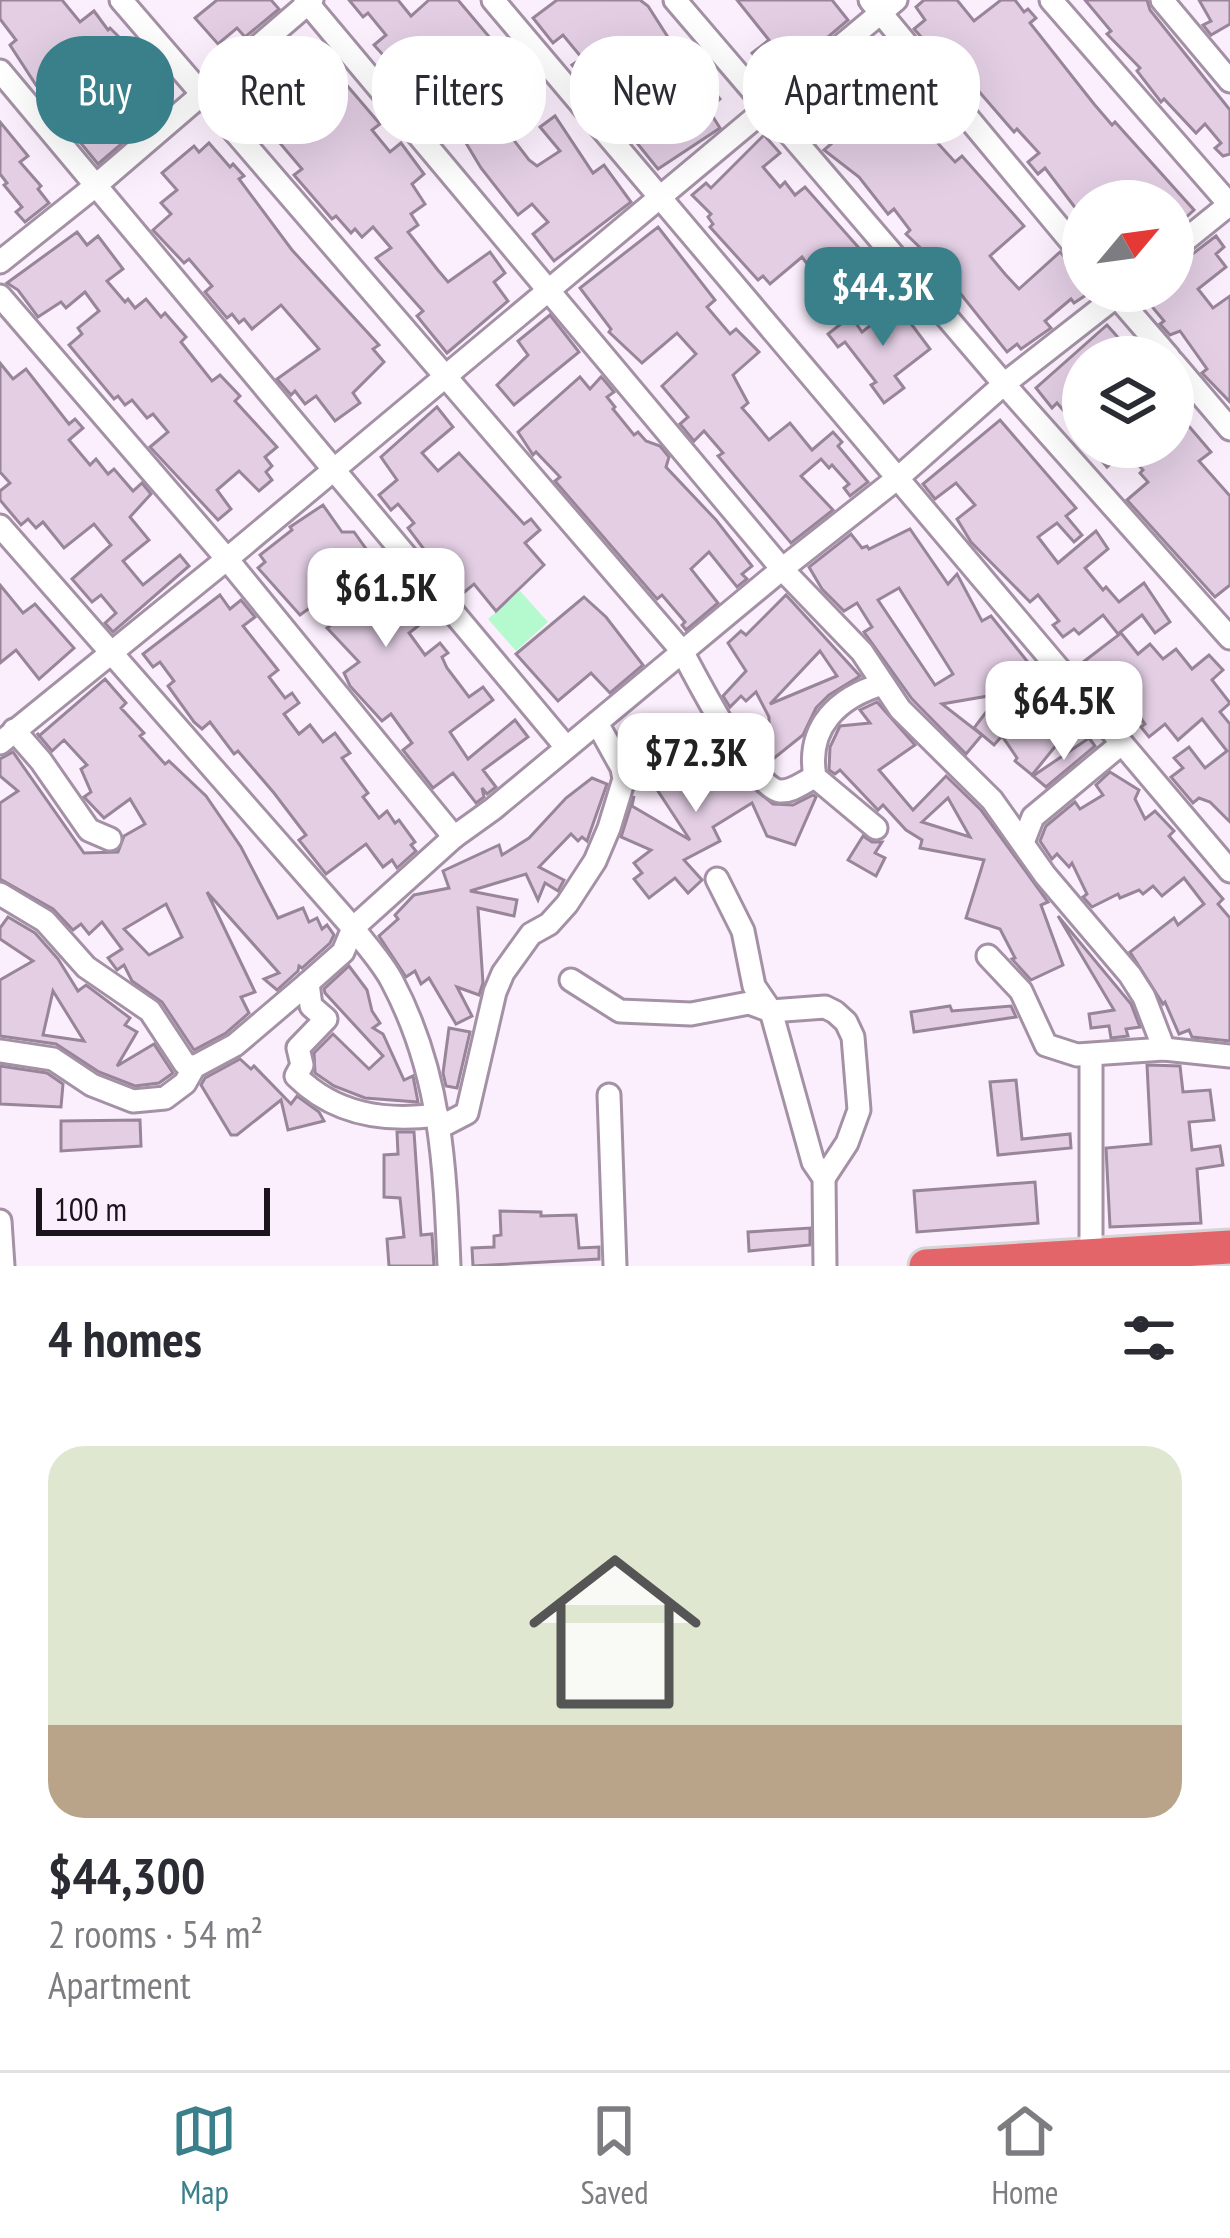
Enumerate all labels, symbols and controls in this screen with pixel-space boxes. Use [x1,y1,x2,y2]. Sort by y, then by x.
chip: Buy [36,36,174,144]
chip: Rent [198,36,348,144]
chip: Filters [372,36,546,144]
chip: New [570,36,719,144]
chip: Apartment [743,36,980,144]
north arrow [1062,180,1194,312]
map controls [1062,180,1194,468]
pin: $44.3K [785,247,981,349]
text: $44.3K [831,260,935,311]
button: layers [1062,336,1194,468]
pin: $61.5K [288,548,484,650]
text: $61.5K [334,561,438,612]
pin: $64.5K [966,661,1162,763]
text: $64.5K [1012,674,1116,725]
pin: $72.3K [598,713,794,815]
text: $72.3K [644,726,748,777]
scale bar [36,1182,270,1235]
text: 100 m [54,1187,127,1230]
text: 4 homes [48,1305,202,1371]
icon: filters [1116,1305,1182,1371]
icon: home [507,1524,723,1740]
text: $44,300 [48,1842,205,1908]
text: 2 rooms · 54 m² [48,1908,263,1959]
text: Apartment [48,1959,191,2010]
tab: Map [171,2098,237,2213]
tab: Saved [580,2098,648,2213]
tab: Home [991,2098,1058,2213]

